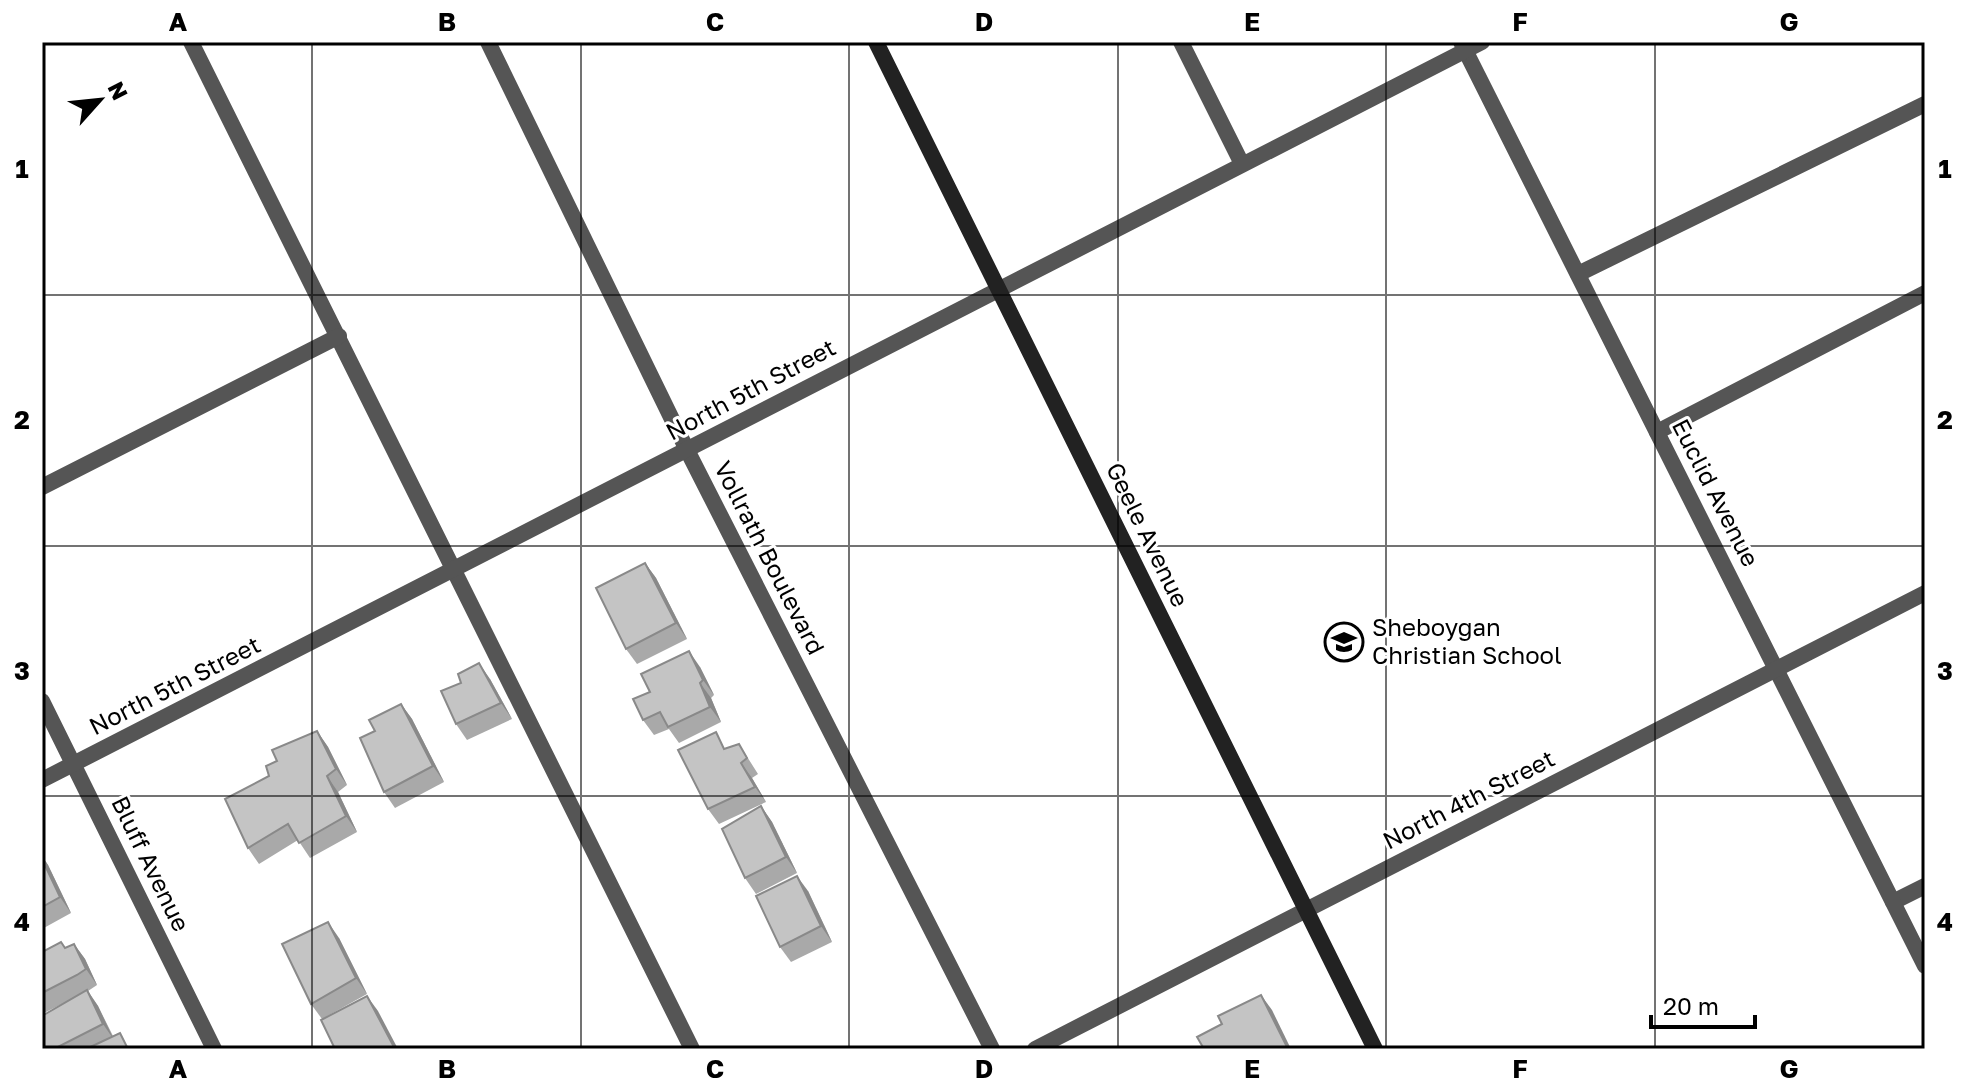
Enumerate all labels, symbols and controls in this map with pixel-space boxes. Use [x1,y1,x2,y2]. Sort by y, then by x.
text: A [169,6,188,37]
text: B [438,6,456,37]
text: C [706,6,724,37]
text: D [975,6,993,37]
text: E [1244,6,1260,37]
text: F [1512,6,1528,37]
text: G [1779,6,1799,37]
north arrow [60,60,140,140]
text: N [102,77,134,104]
text: 1 [15,153,29,184]
text: 1 [1938,153,1952,184]
street label: North 5th Street [660,332,840,446]
text: 2 [14,404,30,435]
text: 2 [1937,404,1953,435]
street label: Euclid Avenue [1667,414,1766,571]
street label: Vollrath Boulevard [709,456,832,659]
street label: Geele Avenue [1101,458,1196,611]
place label: Sheboygan Christian School [1372,612,1562,669]
school or university icon: Sheboygan Christian School [1323,621,1365,663]
street label: North 5th Street [84,629,265,740]
text: 3 [14,655,30,686]
text: 3 [1937,655,1953,686]
street label: North 4th Street [1378,743,1559,854]
street label: Bluff Avenue [106,791,197,936]
text: 4 [14,906,30,937]
text: 4 [1937,906,1953,937]
scale bar [1651,979,1755,1029]
text: 20 m [1663,991,1719,1020]
text: A [169,1053,188,1084]
text: B [438,1053,456,1084]
text: C [706,1053,724,1084]
text: D [975,1053,993,1084]
text: E [1244,1053,1260,1084]
text: F [1512,1053,1528,1084]
text: G [1779,1053,1799,1084]

